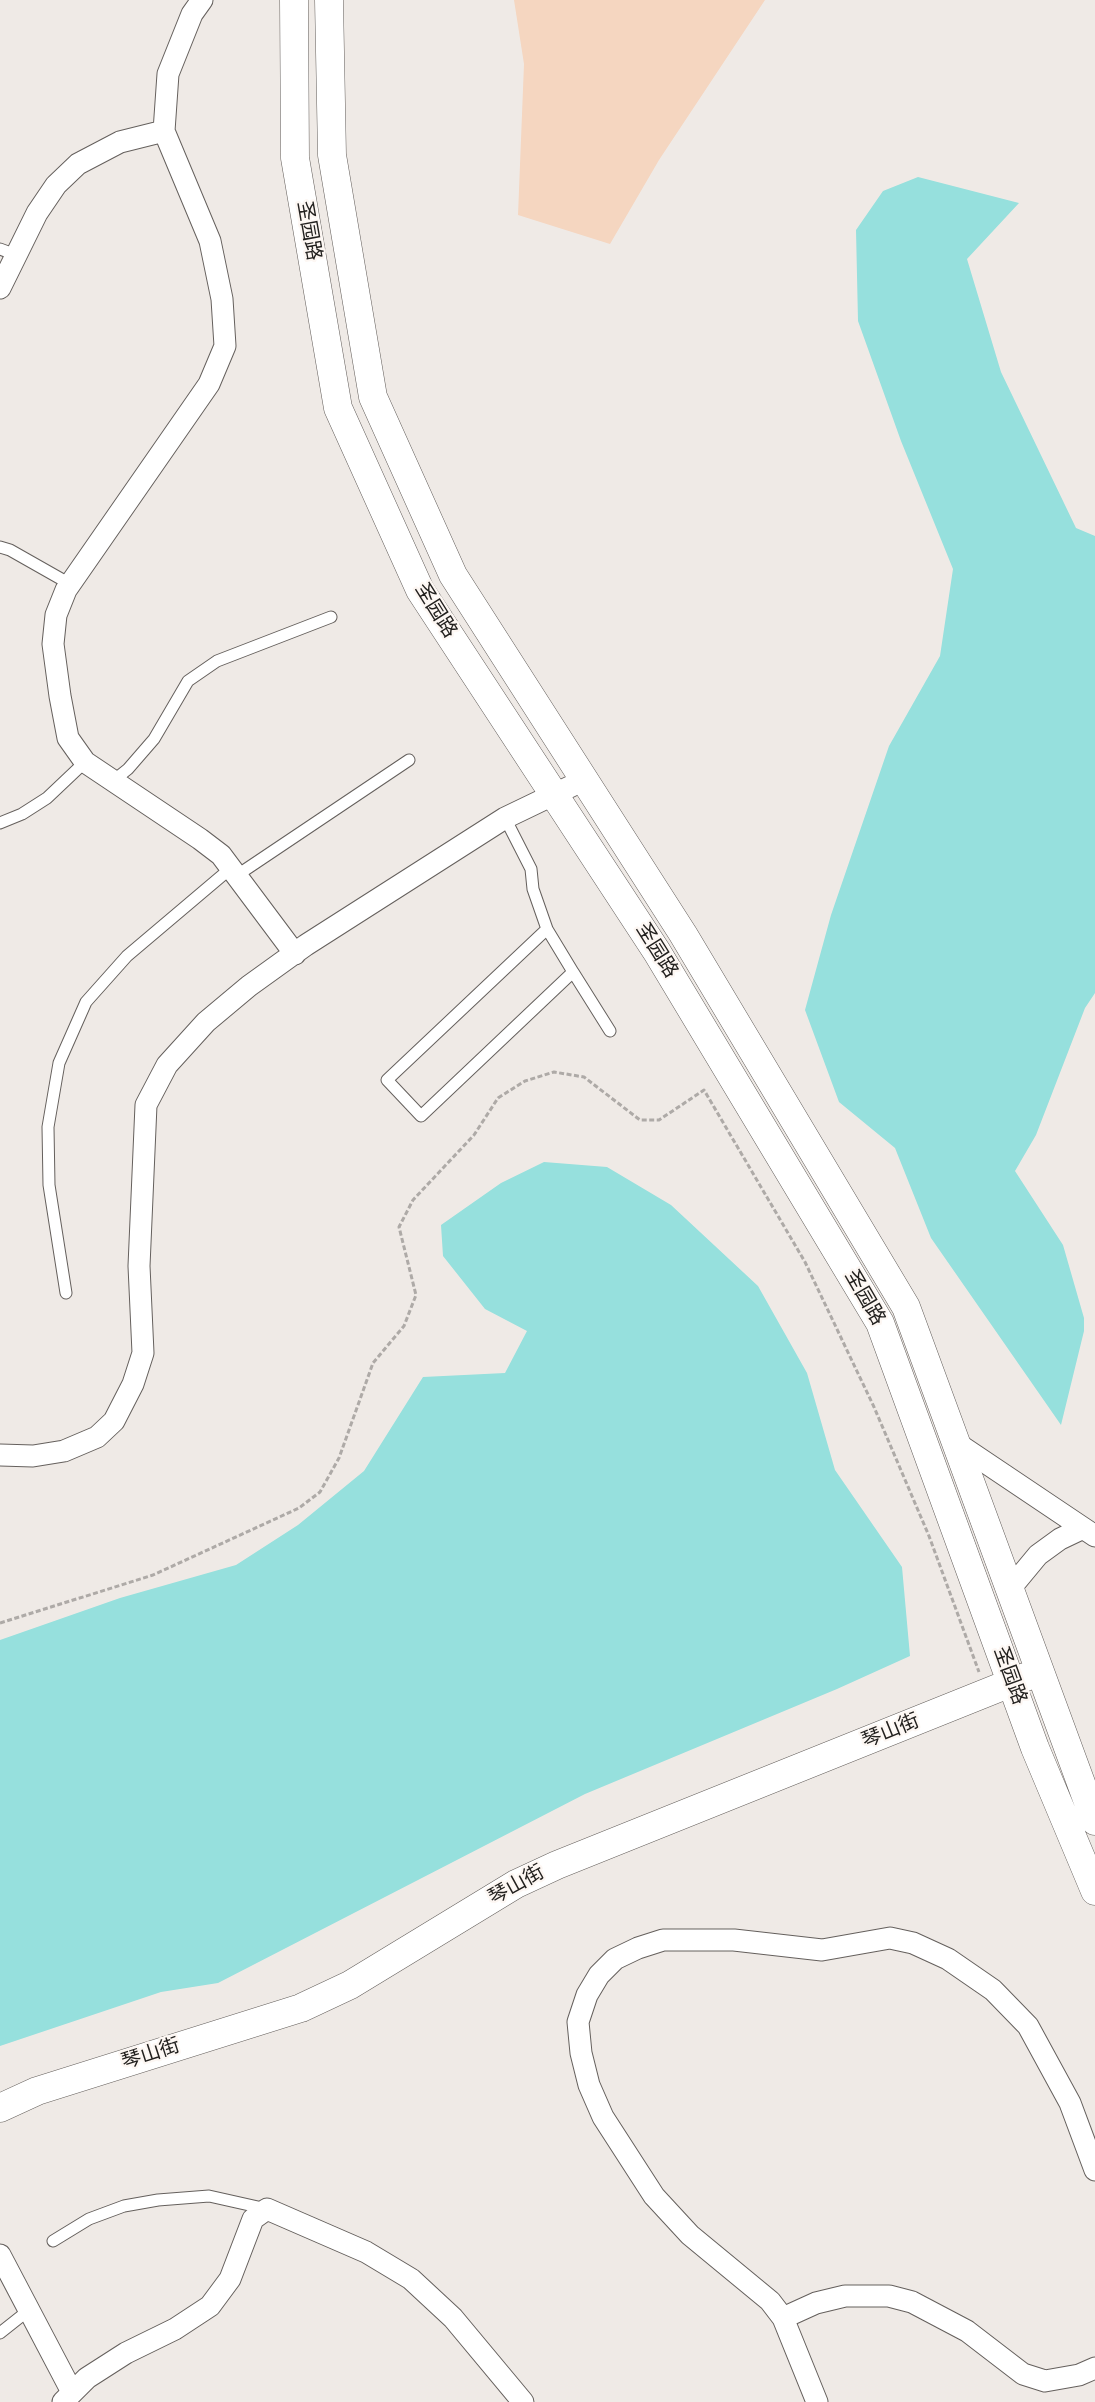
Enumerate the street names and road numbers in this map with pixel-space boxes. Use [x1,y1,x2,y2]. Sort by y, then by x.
street label: 圣园路 [291,199,325,263]
street label: 圣园路 [409,579,461,643]
street label: 圣园路 [630,919,682,983]
street label: 圣园路 [839,1266,889,1330]
street label: 圣园路 [987,1644,1031,1708]
street label: 琴山街 [859,1710,923,1754]
street label: 琴山街 [485,1861,549,1911]
street label: 琴山街 [119,2034,183,2076]

